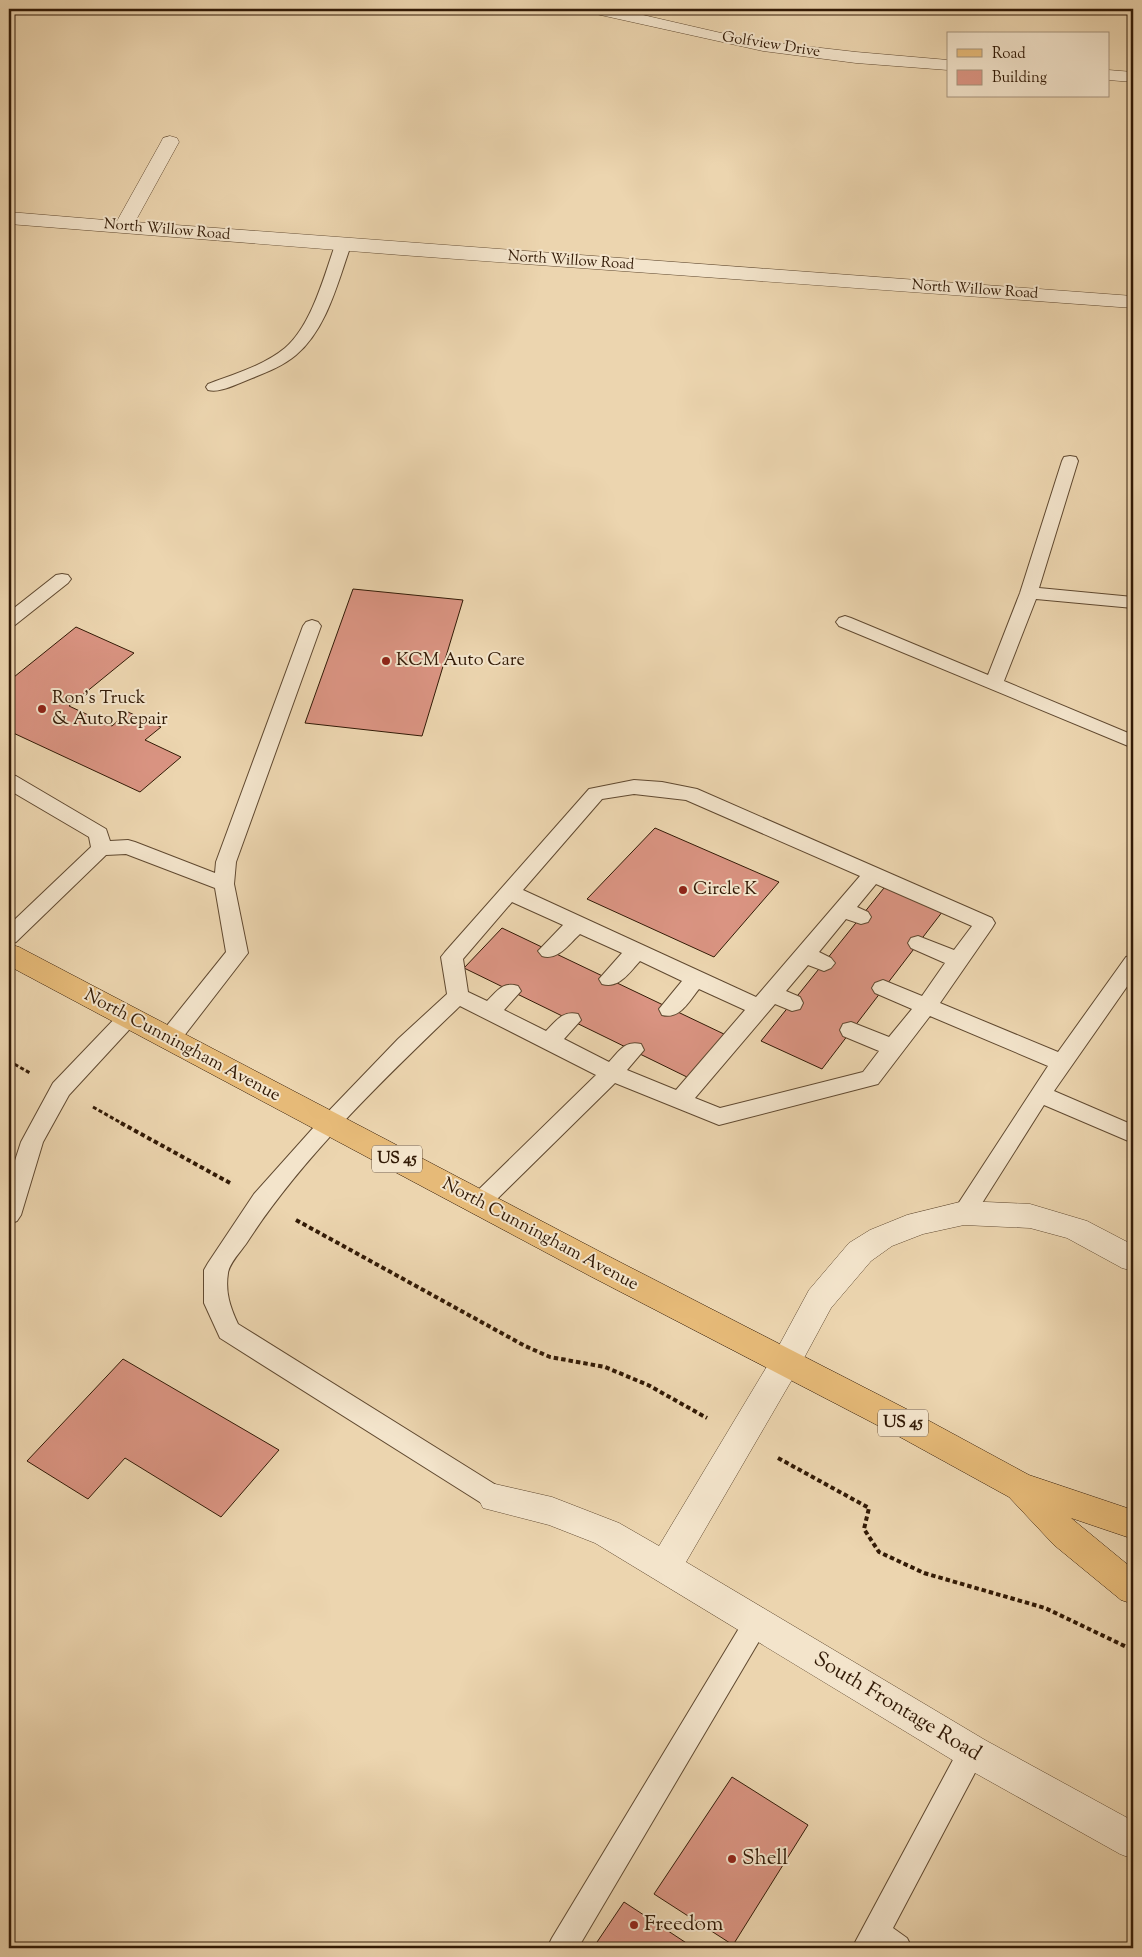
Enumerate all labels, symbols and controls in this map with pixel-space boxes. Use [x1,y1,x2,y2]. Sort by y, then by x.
street label: Golfview Drive [720,27,822,63]
legend [947,32,1110,98]
text: Road [992,44,1026,65]
text: Building [992,68,1047,89]
street label: North Willow Road [103,214,232,246]
street label: North Willow Road [507,246,636,276]
street label: North Willow Road [911,275,1040,305]
place label: KCM Auto Care [396,648,525,674]
marker: KCM Auto Care [380,655,392,667]
place label: Ron's Truck & Auto Repair [52,686,168,733]
marker: Ron's Truck & Auto Repair [36,703,48,715]
place label: Circle K [693,877,757,903]
marker: Circle K [677,884,689,896]
street label: North Cunningham Avenue [79,983,285,1109]
road number: US 45 [372,1146,422,1172]
street label: North Cunningham Avenue [437,1172,643,1298]
road number: US 45 [878,1410,928,1436]
street label: South Frontage Road [807,1645,987,1769]
place label: Shell [742,1844,788,1874]
marker: Shell [726,1853,738,1865]
place label: Freedom [644,1910,723,1940]
marker: Freedom [628,1919,640,1931]

